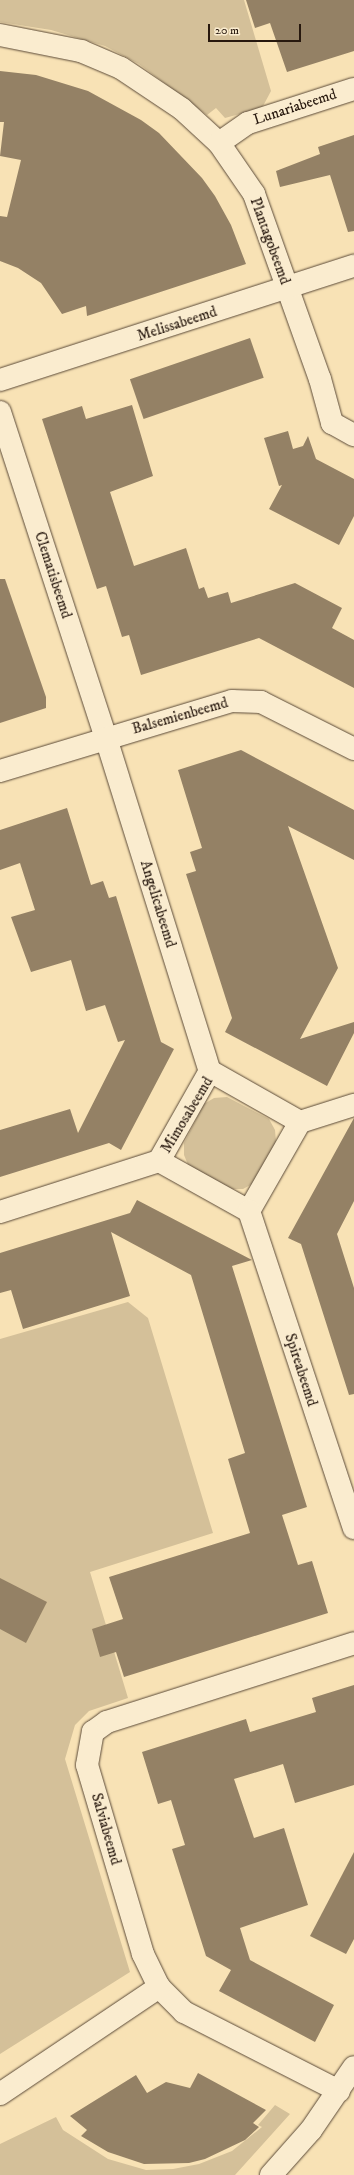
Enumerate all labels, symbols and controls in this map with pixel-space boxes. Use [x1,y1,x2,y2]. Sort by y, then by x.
scale bar [210,16,303,42]
text: 20 m [215,23,239,38]
street label: Lunariabeemd [251,85,339,129]
street label: Plantagobeemd [246,195,294,287]
street label: Melissabeemd [135,303,219,345]
street label: Clematisbeemd [31,529,75,621]
street label: Balsemienbeemd [130,694,230,738]
street label: Angelicabeemd [136,858,180,950]
street label: Mimosabeemd [157,1074,217,1156]
street label: Spireabeemd [281,1331,321,1409]
street label: Salviabeemd [87,1791,125,1867]

